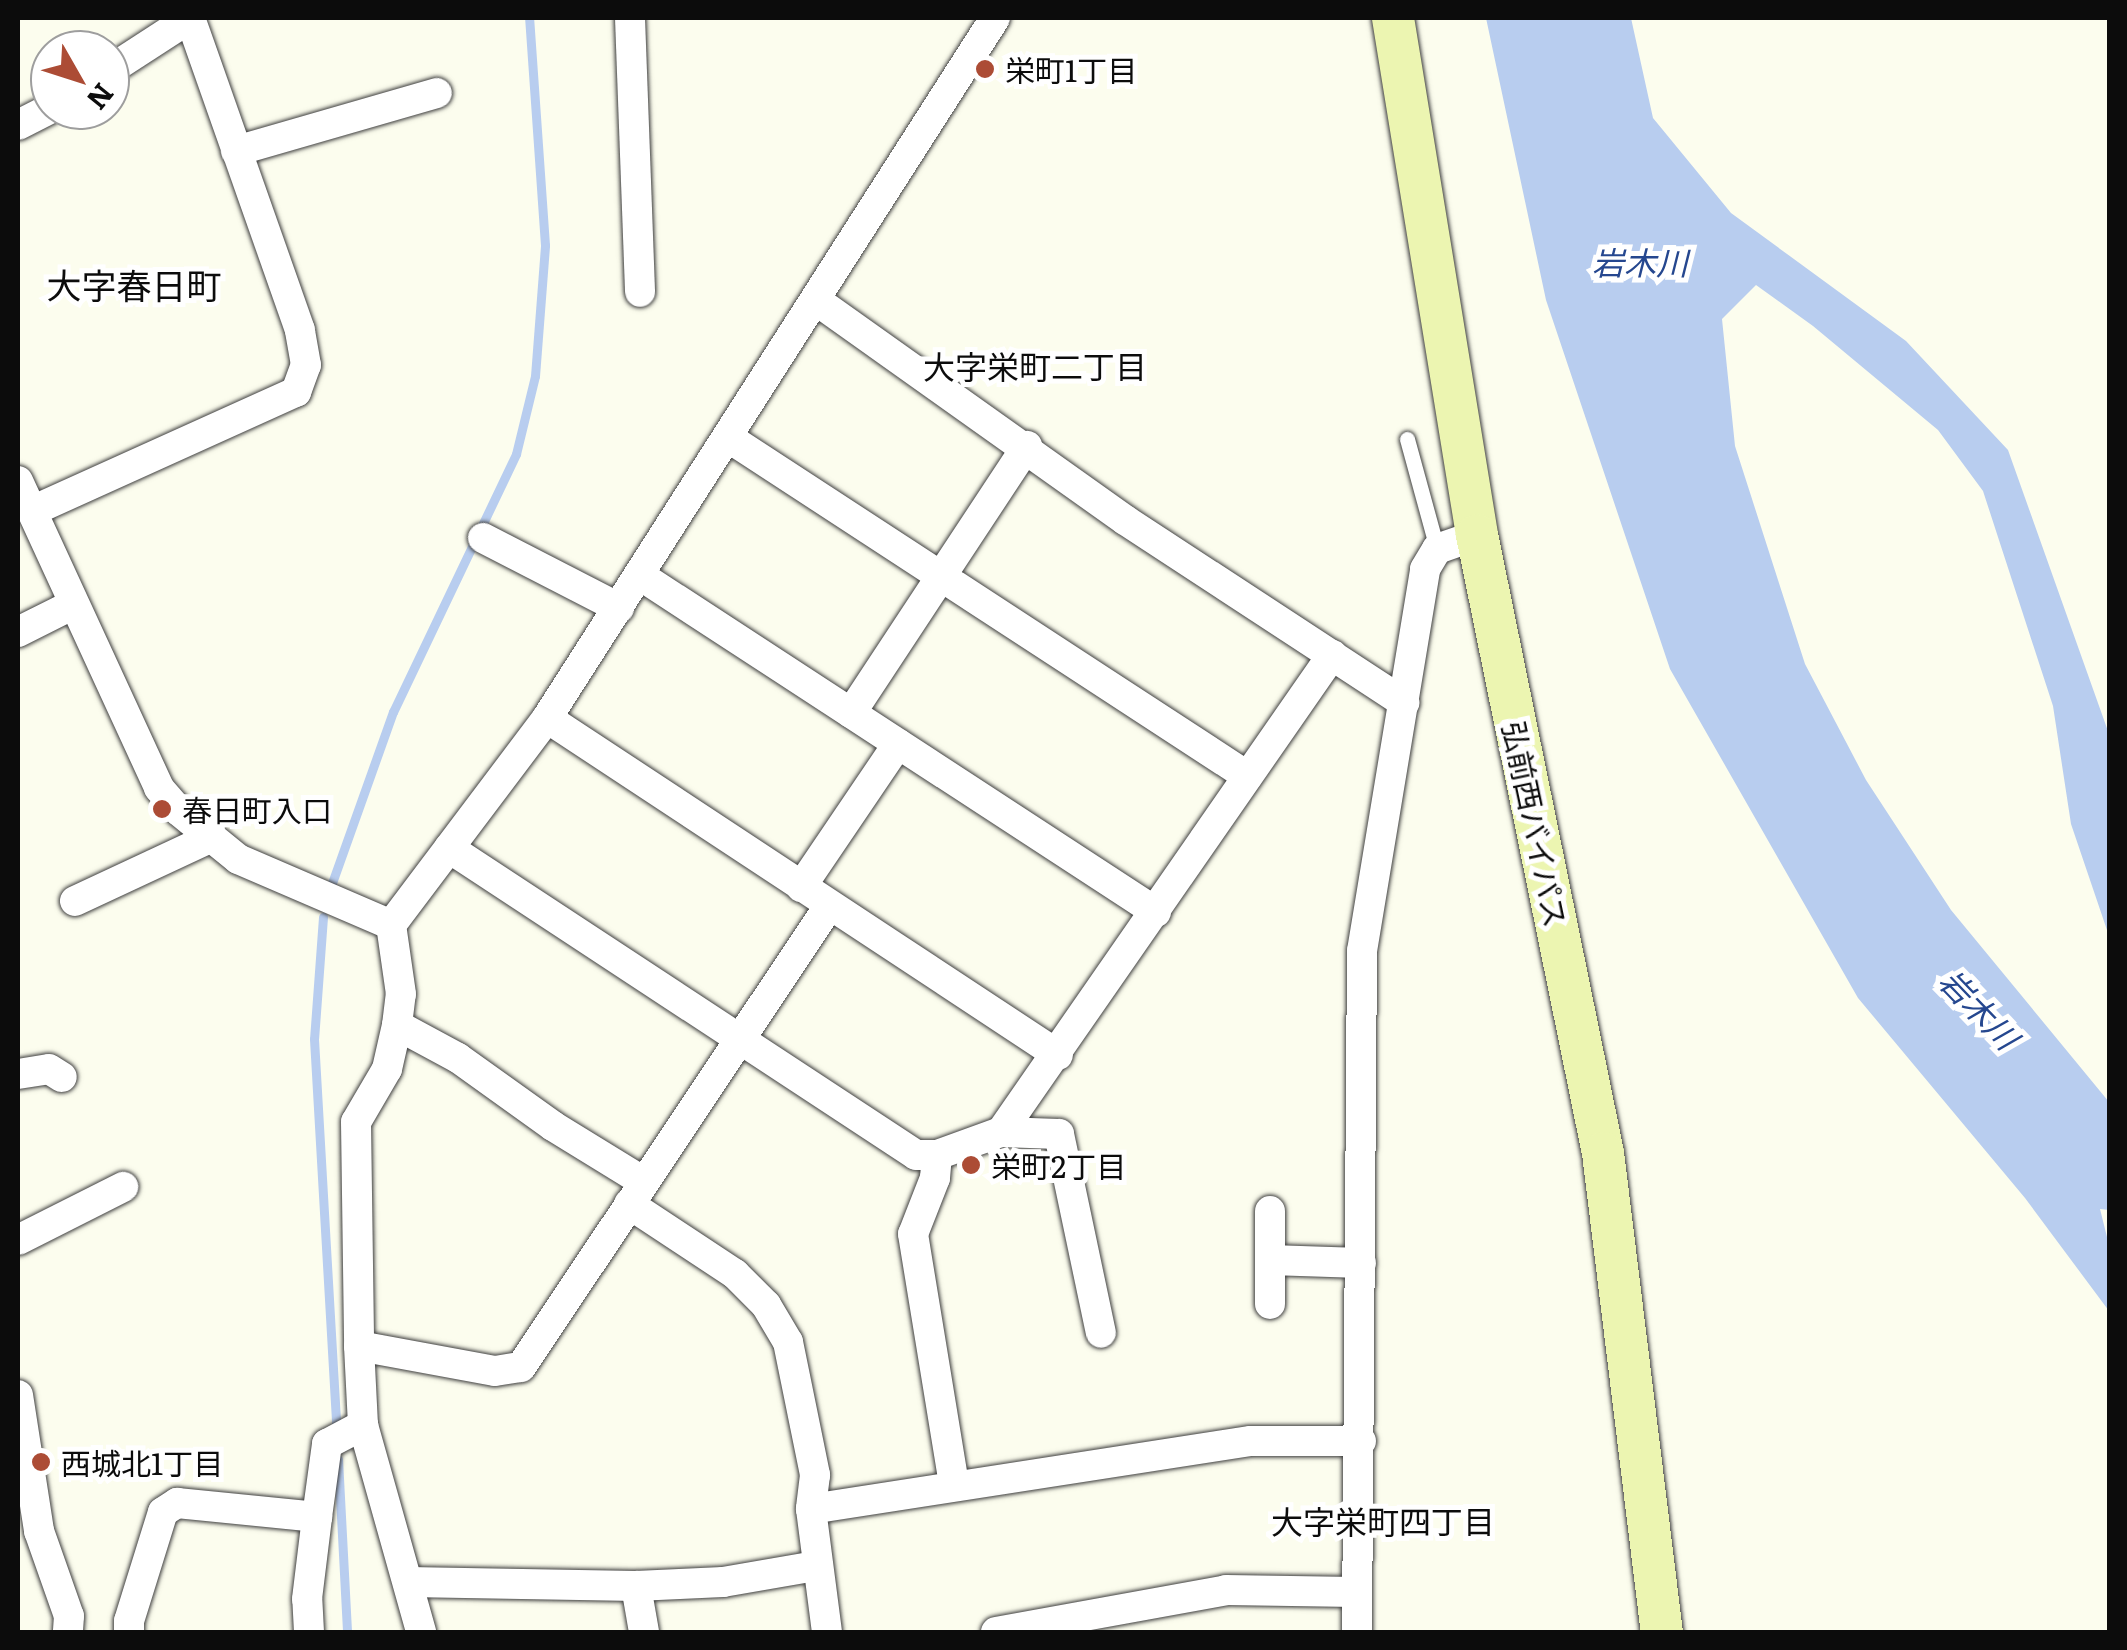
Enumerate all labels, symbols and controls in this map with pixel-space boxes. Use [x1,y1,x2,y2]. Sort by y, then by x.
north arrow [30,30,130,130]
place label: 栄町1丁目 [1005,51,1137,87]
marker: 栄町1丁目 [974,58,996,80]
text: N [78,75,125,120]
water label: 岩木川 [1592,242,1688,280]
district label: 大字春日町 [47,263,221,305]
district label: 大字栄町二丁目 [923,346,1147,384]
street label: 弘前西バイパス [1497,718,1575,930]
place label: 春日町入口 [182,791,332,827]
marker: 春日町入口 [151,798,173,820]
water label: 岩木川 [1933,960,2027,1056]
place label: 栄町2丁目 [991,1147,1126,1183]
marker: 栄町2丁目 [960,1154,982,1176]
place label: 西城北1丁目 [61,1444,223,1480]
marker: 西城北1丁目 [30,1451,52,1473]
district label: 大字栄町四丁目 [1271,1501,1495,1539]

